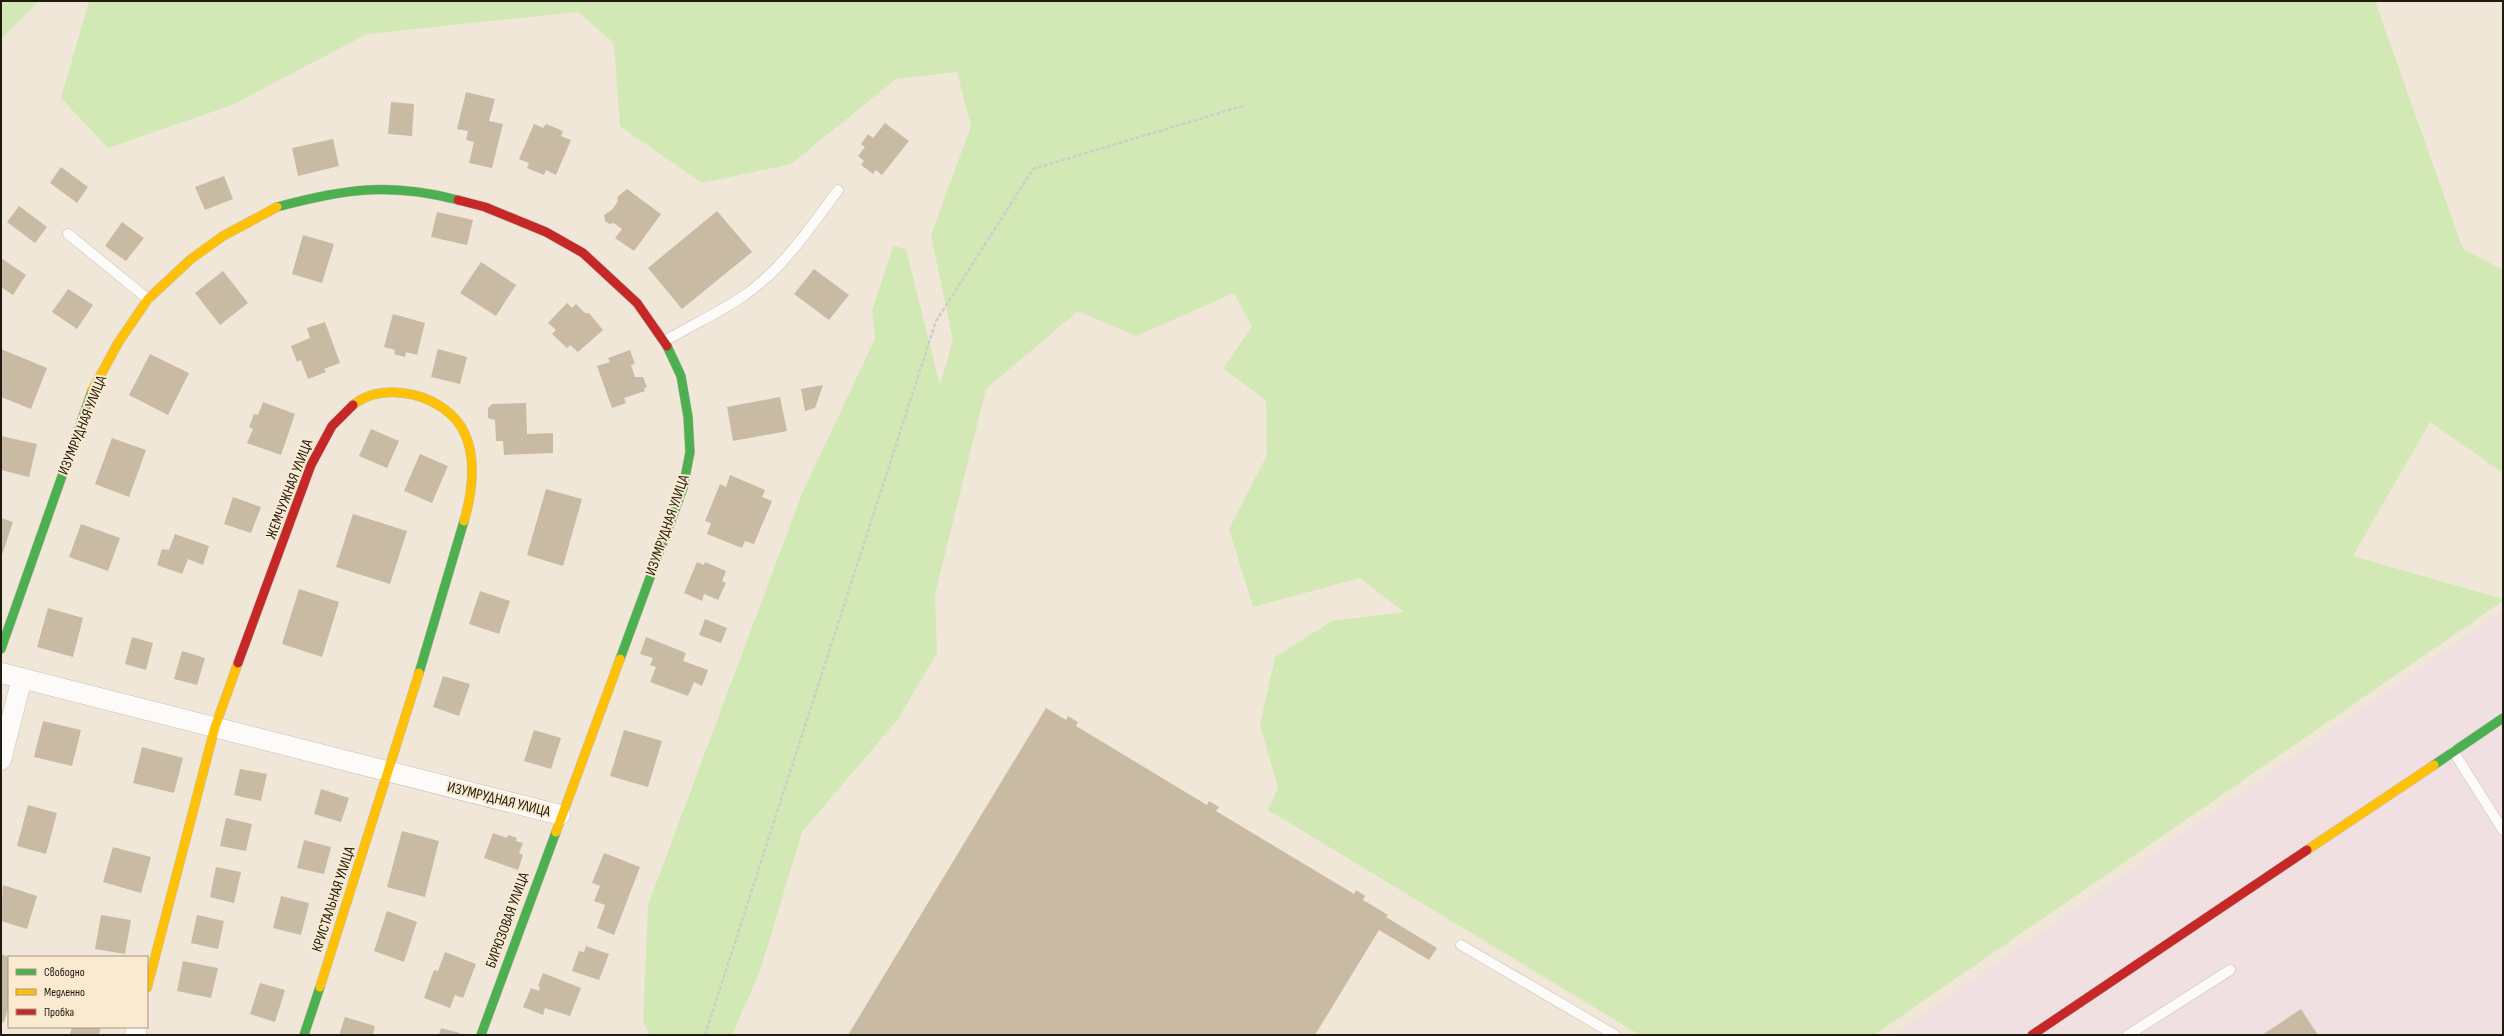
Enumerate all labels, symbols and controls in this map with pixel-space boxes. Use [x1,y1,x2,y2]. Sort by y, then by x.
street label: ИЗУМРУДНАЯ УЛИЦА [54,372,111,478]
street label: ЖЕМЧУЖНАЯ УЛИЦА [262,436,317,542]
street label: ИЗУМРУДНАЯ УЛИЦА [641,472,694,578]
street label: ИЗУМРУДНАЯ УЛИЦА [445,777,553,822]
street label: КРИСТАЛЬНАЯ УЛИЦА [307,843,360,954]
street label: БИРЮЗОВАЯ УЛИЦА [481,869,534,971]
legend [8,956,148,1028]
text: Свободно [44,965,85,980]
text: Медленно [44,985,85,1000]
text: Пробка [44,1005,75,1020]

